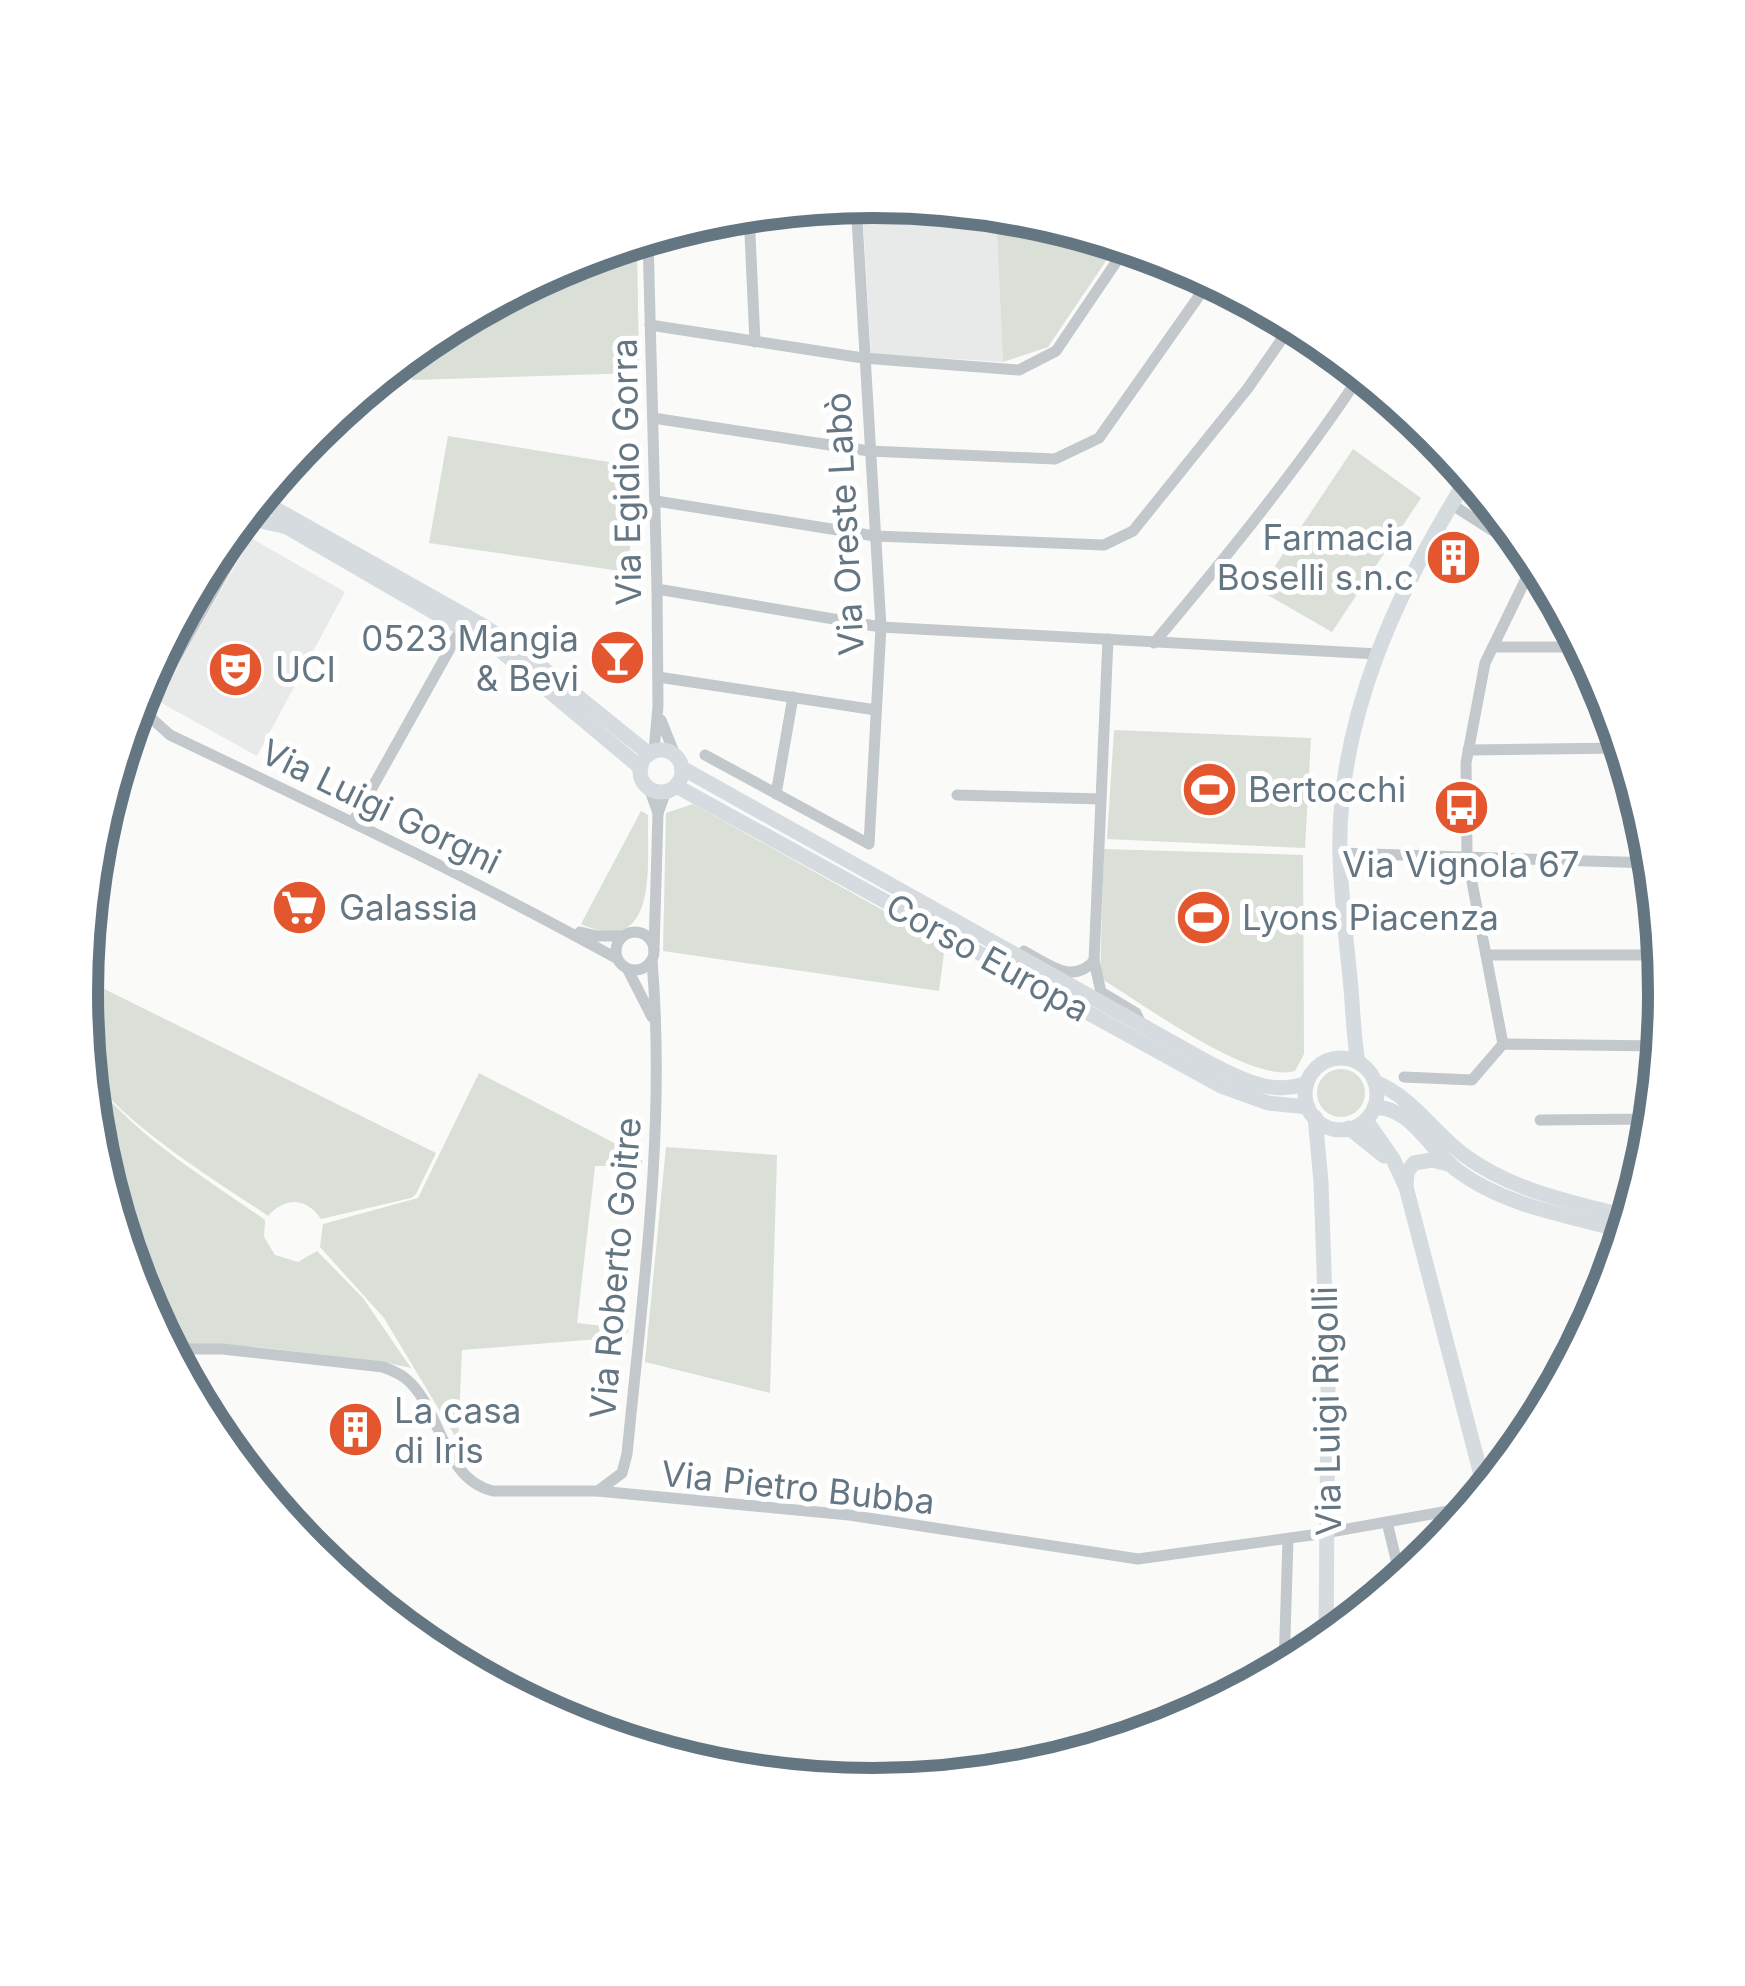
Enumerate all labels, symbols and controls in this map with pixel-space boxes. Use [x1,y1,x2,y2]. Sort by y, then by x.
street label: Via Egidio Gorra [603,338,649,606]
street label: Via Oreste Labò [816,391,872,657]
place label: Farmacia Boselli s.n.c [1217,516,1414,598]
building icon: Farmacia Boselli s.n.c [1423,527,1483,587]
place label: 0523 Mangia & Bevi [361,617,579,699]
bar icon: 0523 Mangia & Bevi [588,628,648,688]
theatre icon: UCI [206,639,266,699]
place label: UCI [275,648,336,690]
street label: Via Luigi Gorgni [254,730,508,882]
sports icon: Bertocchi [1179,759,1239,819]
place label: Bertocchi [1248,768,1406,810]
bus stop icon: Via Vignola 67 [1431,778,1491,838]
place label: Via Vignola 67 [1342,843,1580,885]
supermarket icon: Galassia [270,877,330,937]
street label: Corso Europa [879,884,1097,1030]
place label: Galassia [339,886,478,928]
sports icon: Lyons Piacenza [1173,887,1233,947]
place label: Lyons Piacenza [1242,896,1499,938]
street label: Via Roberto Goitre [581,1115,649,1421]
street label: Via Luigi Rigolli [1303,1286,1349,1536]
place label: La casa di Iris [394,1389,521,1471]
building icon: La casa di Iris [325,1400,385,1460]
street label: Via Pietro Bubba [659,1452,937,1522]

